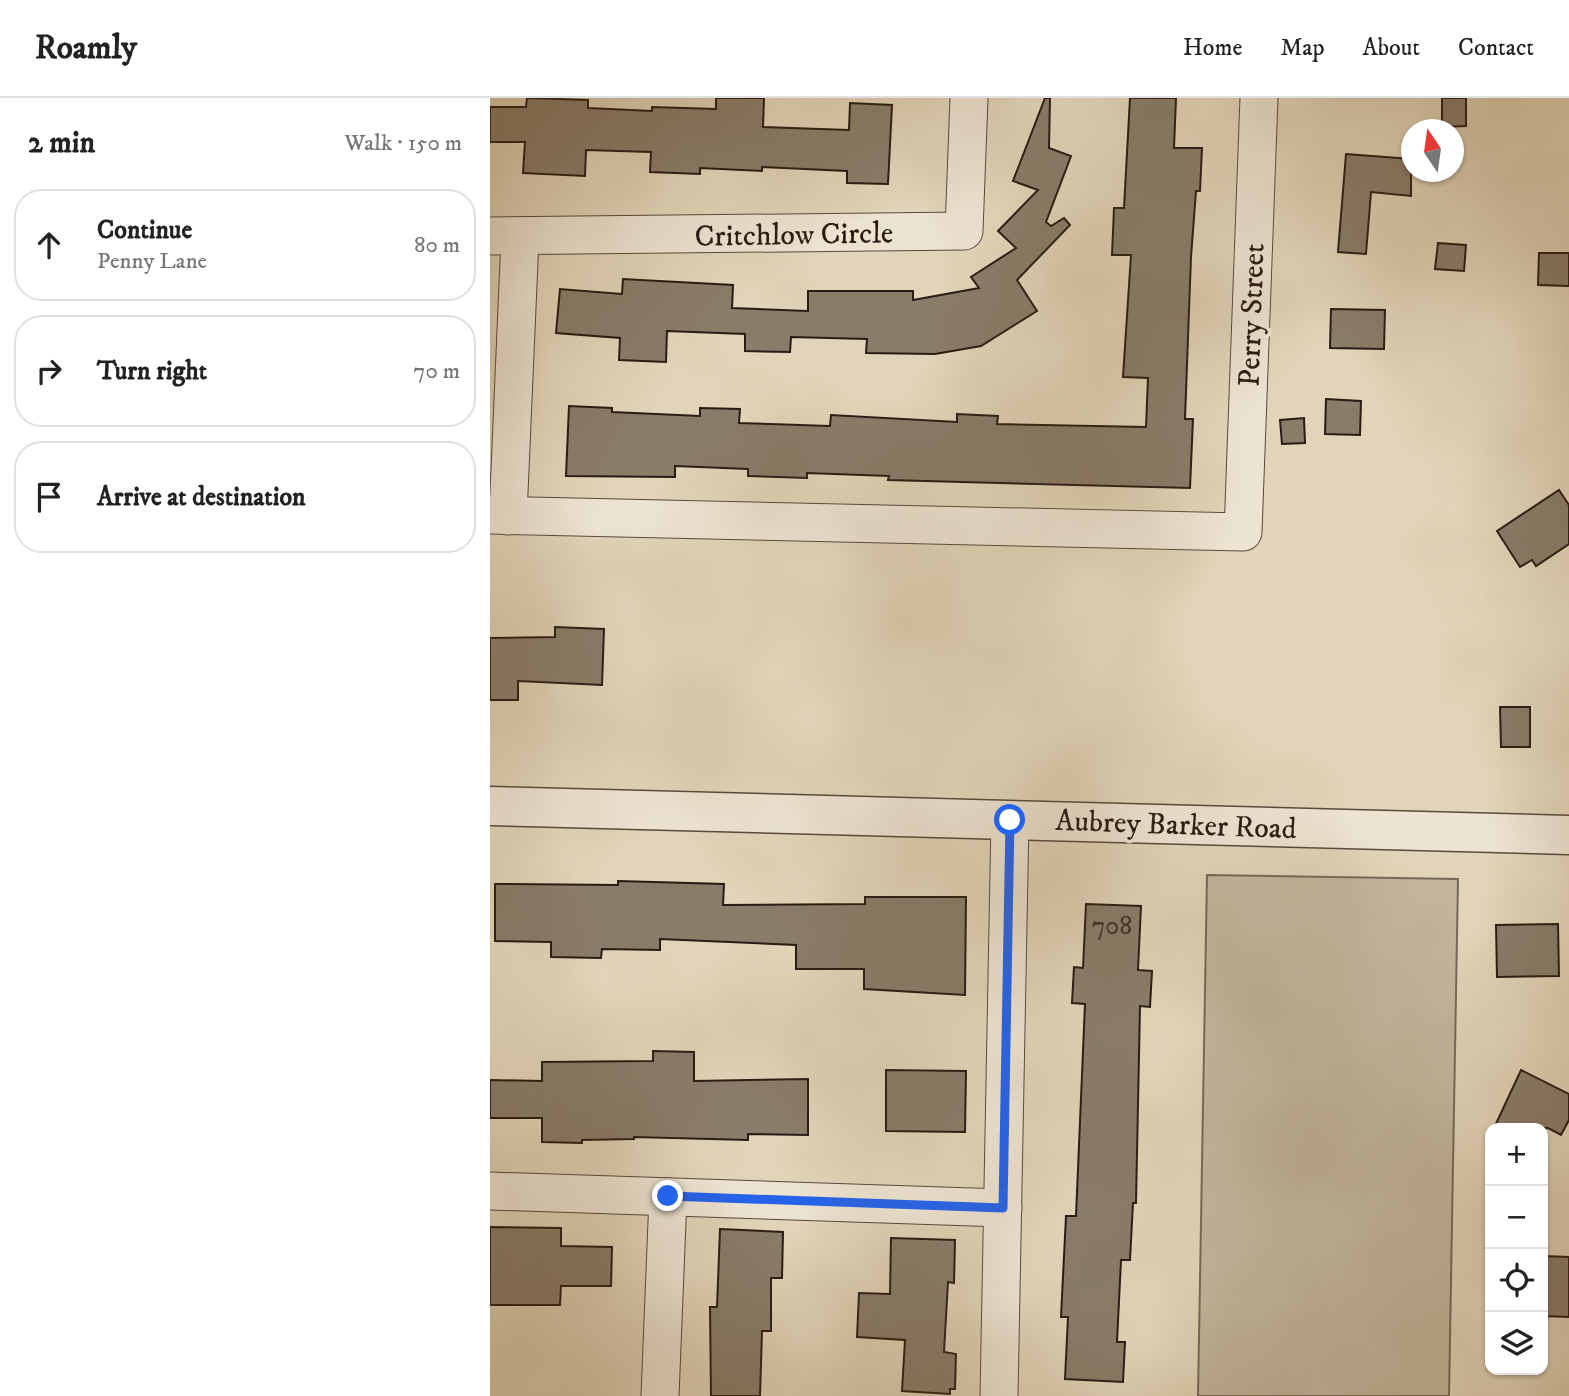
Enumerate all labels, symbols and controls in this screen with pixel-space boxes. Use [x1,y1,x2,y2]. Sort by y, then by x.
text: Roamly [35,28,137,69]
text: Home [1183,33,1242,63]
text: Map [1280,33,1325,63]
text: About [1363,33,1420,63]
text: Contact [1458,33,1534,63]
north arrow [1401,119,1464,182]
text: 2 min [28,125,95,162]
text: Walk · 150 m [345,129,462,158]
text: Continue [97,214,192,247]
street label: Critchlow Circle [694,215,894,256]
icon: ahead [30,226,68,264]
text: 80 m [414,231,460,260]
street label: Perry Street [1232,243,1273,387]
text: Penny Lane [97,247,207,276]
icon: right [30,352,68,390]
text: Turn right [97,355,207,388]
text: 70 m [413,357,460,386]
icon: arrive [30,478,68,516]
text: Arrive at destination [97,481,306,514]
street label: Aubrey Barker Road [1055,803,1297,848]
route start [994,804,1025,835]
house number: 708 [1092,910,1132,943]
map controls [1485,1123,1548,1375]
button: + [1485,1123,1548,1186]
route end [652,1180,683,1211]
button: − [1485,1186,1548,1249]
button: locate [1485,1249,1548,1312]
button: layers [1485,1312,1548,1375]

